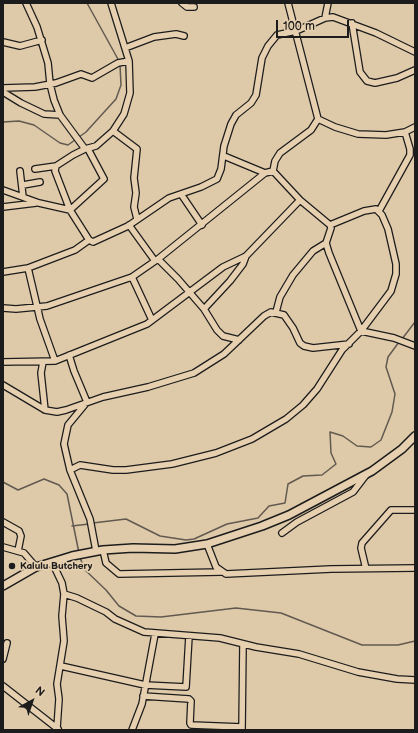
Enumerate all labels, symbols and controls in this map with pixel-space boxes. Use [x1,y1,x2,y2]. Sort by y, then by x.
scale bar [278,12,351,38]
text: 100 m [283,19,315,34]
place label: Kalulu Butchery [20,560,92,572]
marker: Kalulu Butchery [7,561,17,571]
north arrow [12,681,52,721]
text: N [33,684,47,699]

